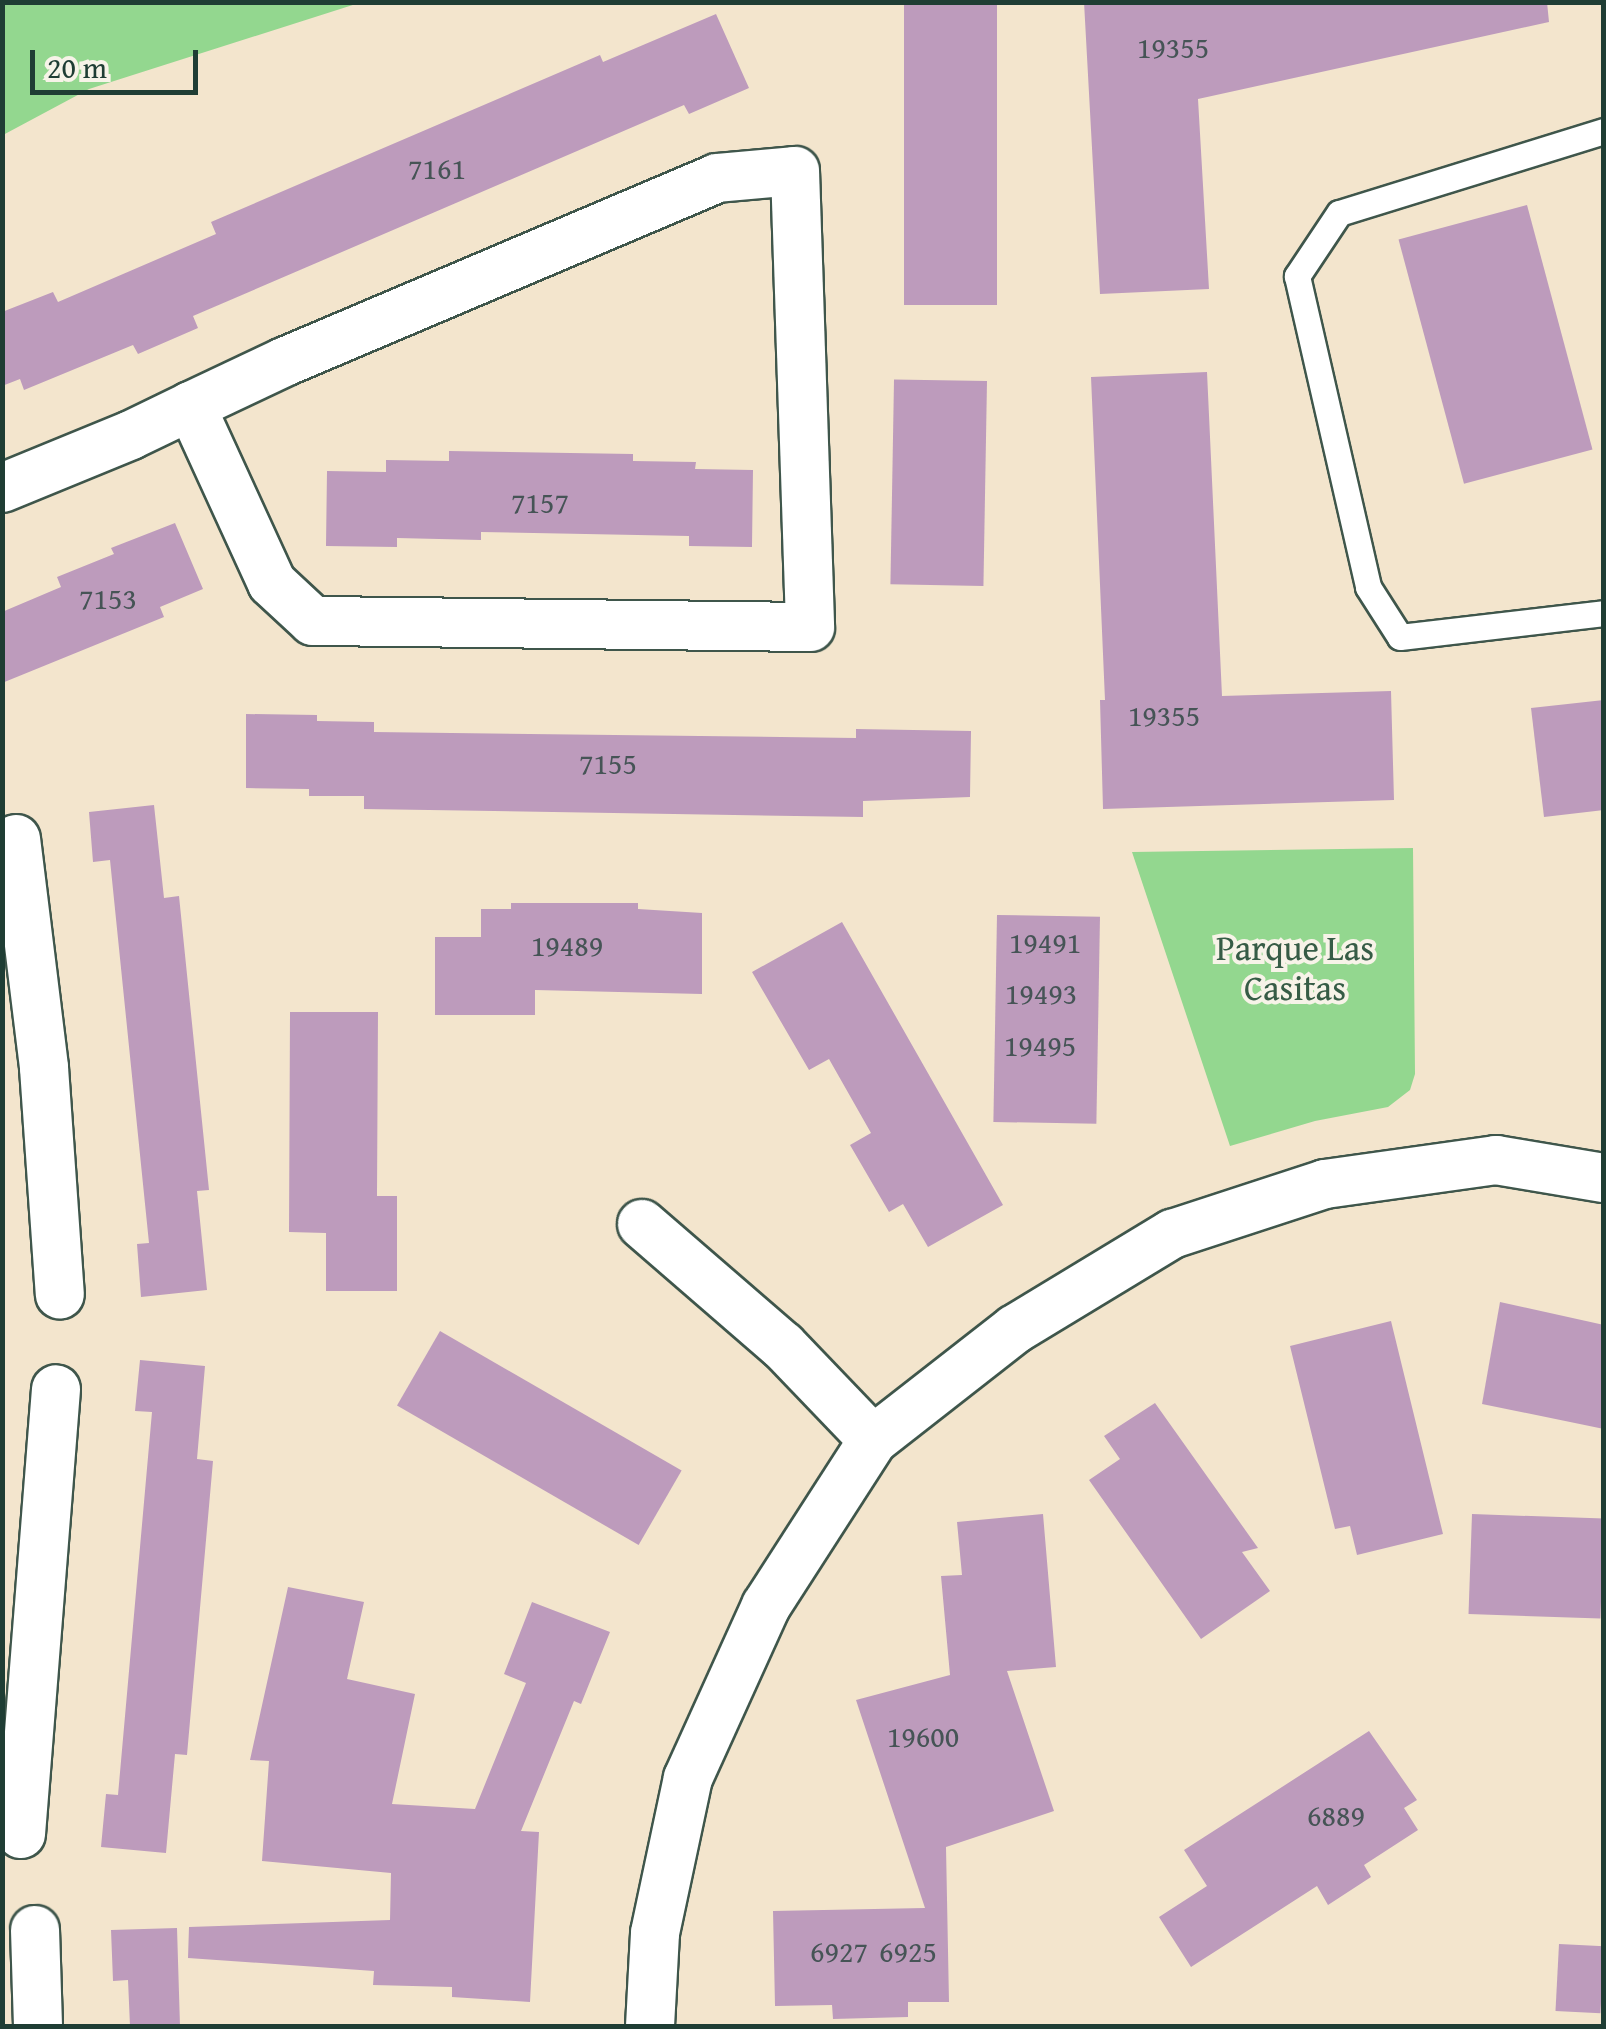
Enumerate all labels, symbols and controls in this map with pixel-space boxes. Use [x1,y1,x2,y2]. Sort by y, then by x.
house number: 19355 [1137,29,1209,65]
scale bar [35,30,202,92]
text: 20 m [47,45,107,89]
house number: 7161 [408,150,466,186]
house number: 7157 [511,484,569,520]
house number: 7153 [79,580,137,616]
house number: 19355 [1128,697,1200,733]
house number: 7155 [579,745,637,781]
house number: 19491 [1009,924,1081,960]
house number: 19489 [531,927,603,963]
park label: Parque Las Casitas [1216,927,1374,1009]
house number: 19493 [1005,975,1077,1011]
house number: 19495 [1004,1027,1076,1063]
house number: 19600 [887,1718,959,1754]
house number: 6889 [1307,1797,1365,1833]
house number: 6927 [810,1933,868,1969]
house number: 6925 [879,1933,937,1969]

